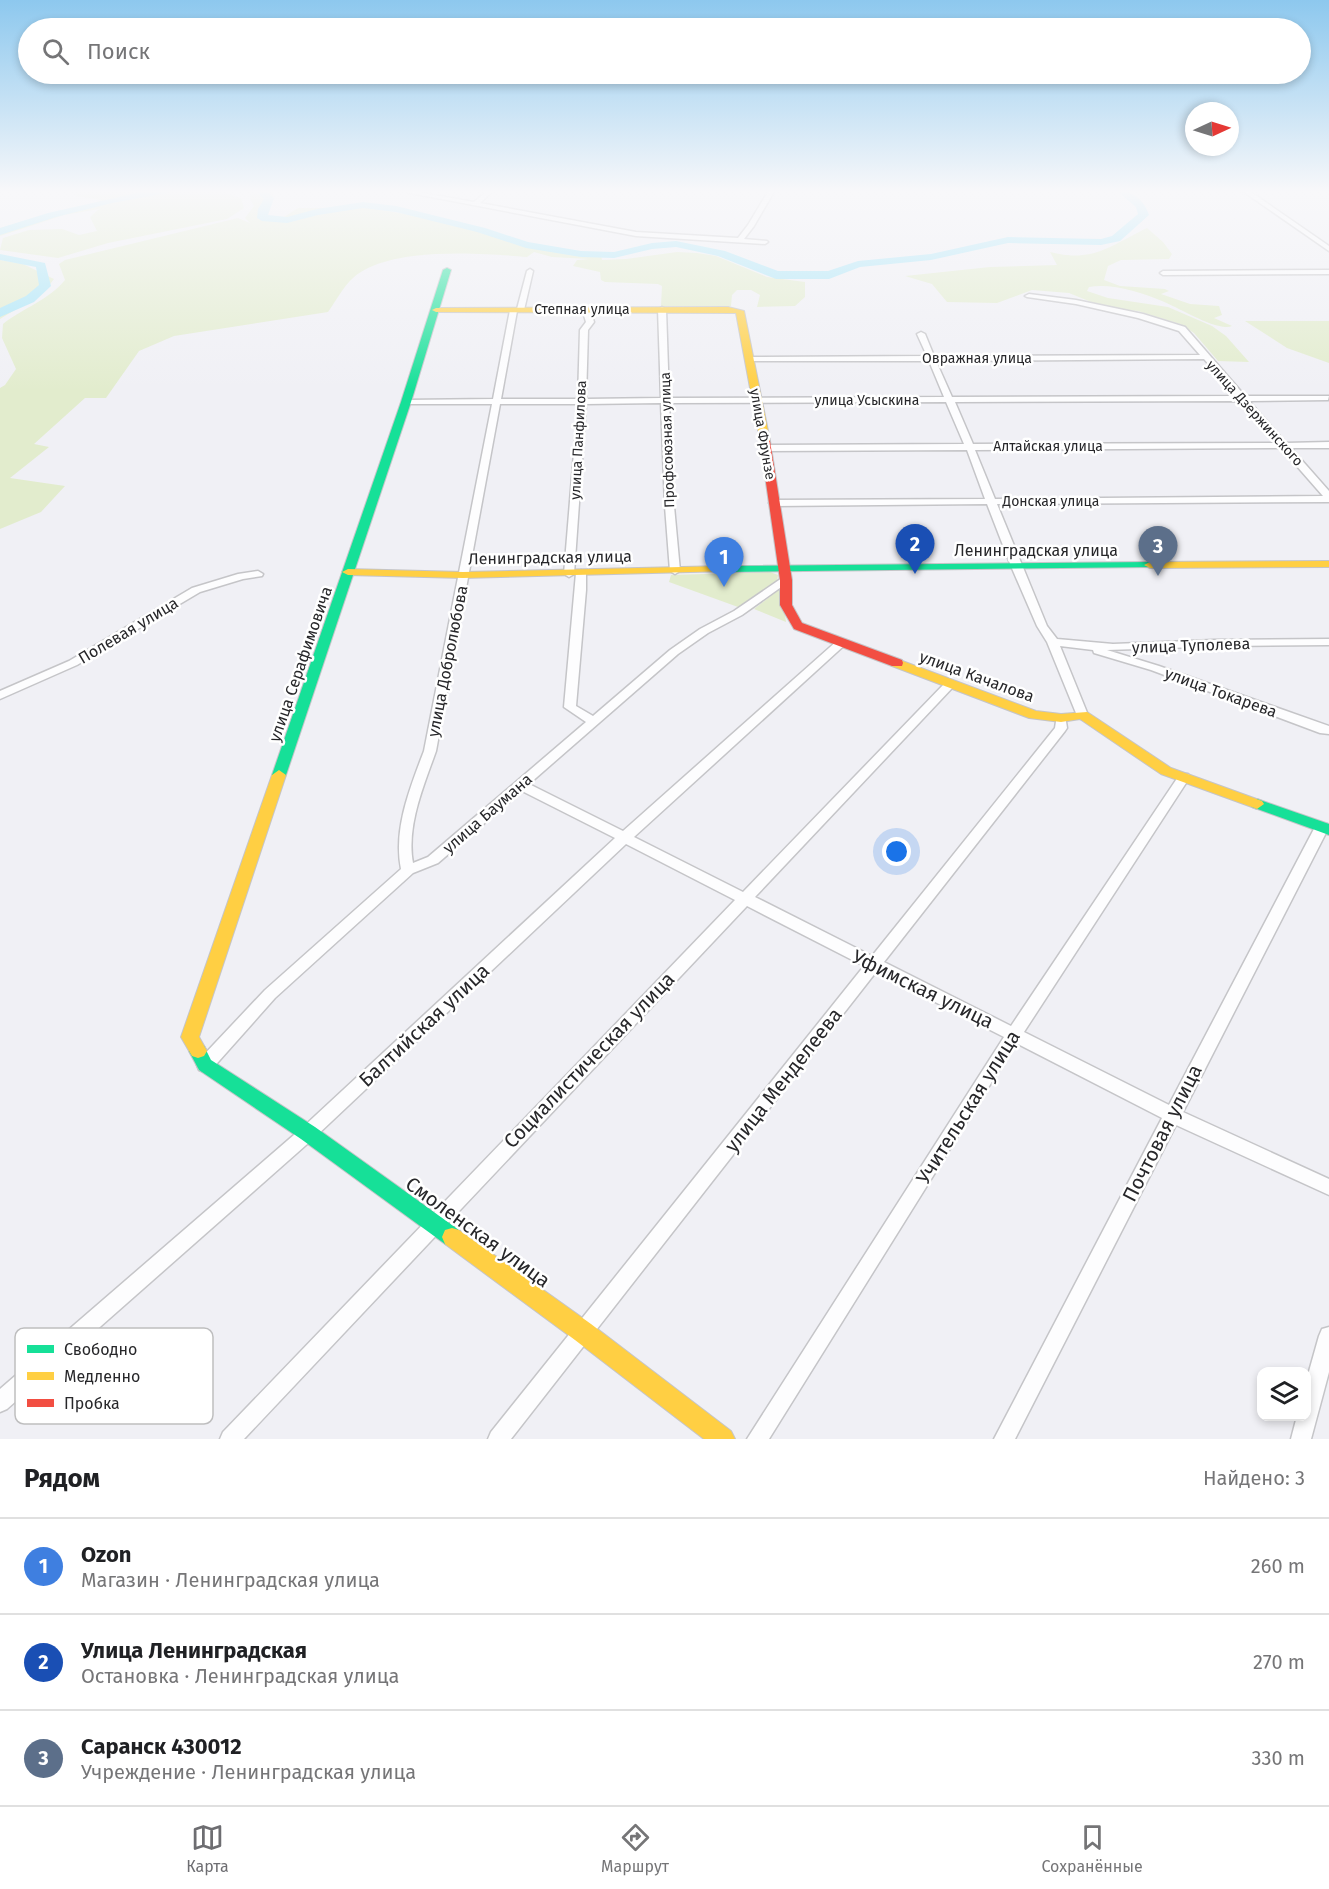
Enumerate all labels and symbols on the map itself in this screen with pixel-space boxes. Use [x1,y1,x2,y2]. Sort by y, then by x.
north arrow [1185,102,1239,156]
street label: Степная улица [534,301,630,318]
street label: Овражная улица [922,350,1032,367]
street label: улица Дзержинского [1203,357,1307,470]
street label: Профсоюзная улица [657,372,678,508]
street label: улица Панфилова [567,380,590,500]
street label: улица Фрунзе [746,387,779,481]
street label: улица Усыскина [815,392,919,409]
street label: Алтайская улица [993,438,1103,455]
street label: Донская улица [1002,493,1099,510]
pin: 2 [896,524,934,574]
pin: 3 [1138,526,1178,576]
pin: 1 [704,538,744,587]
street label: Ленинградская улица [954,541,1118,560]
street label: Ленинградская улица [468,547,632,568]
street label: улица Серафимовича [265,584,336,744]
street label: улица Добролюбова [423,584,471,738]
street label: Полевая улица [75,593,182,668]
street label: улица Туполева [1131,634,1251,657]
street label: улица Качалова [917,647,1037,706]
street label: улица Токарева [1162,663,1280,722]
street label: улица Баумана [439,769,536,857]
your location [882,837,911,866]
street label: Уфимская улица [848,944,998,1034]
street label: Балтийская улица [354,958,494,1092]
street label: Социалистическая улица [499,967,679,1153]
street label: улица Менделеева [719,1003,847,1157]
street label: Учительская улица [911,1026,1025,1188]
street label: Почтовая улица [1117,1061,1207,1205]
street label: Смоленская улица [401,1171,555,1293]
legend [15,1328,213,1424]
text: Свободно [64,1340,137,1359]
text: Медленно [64,1367,140,1386]
text: Пробка [64,1394,120,1413]

